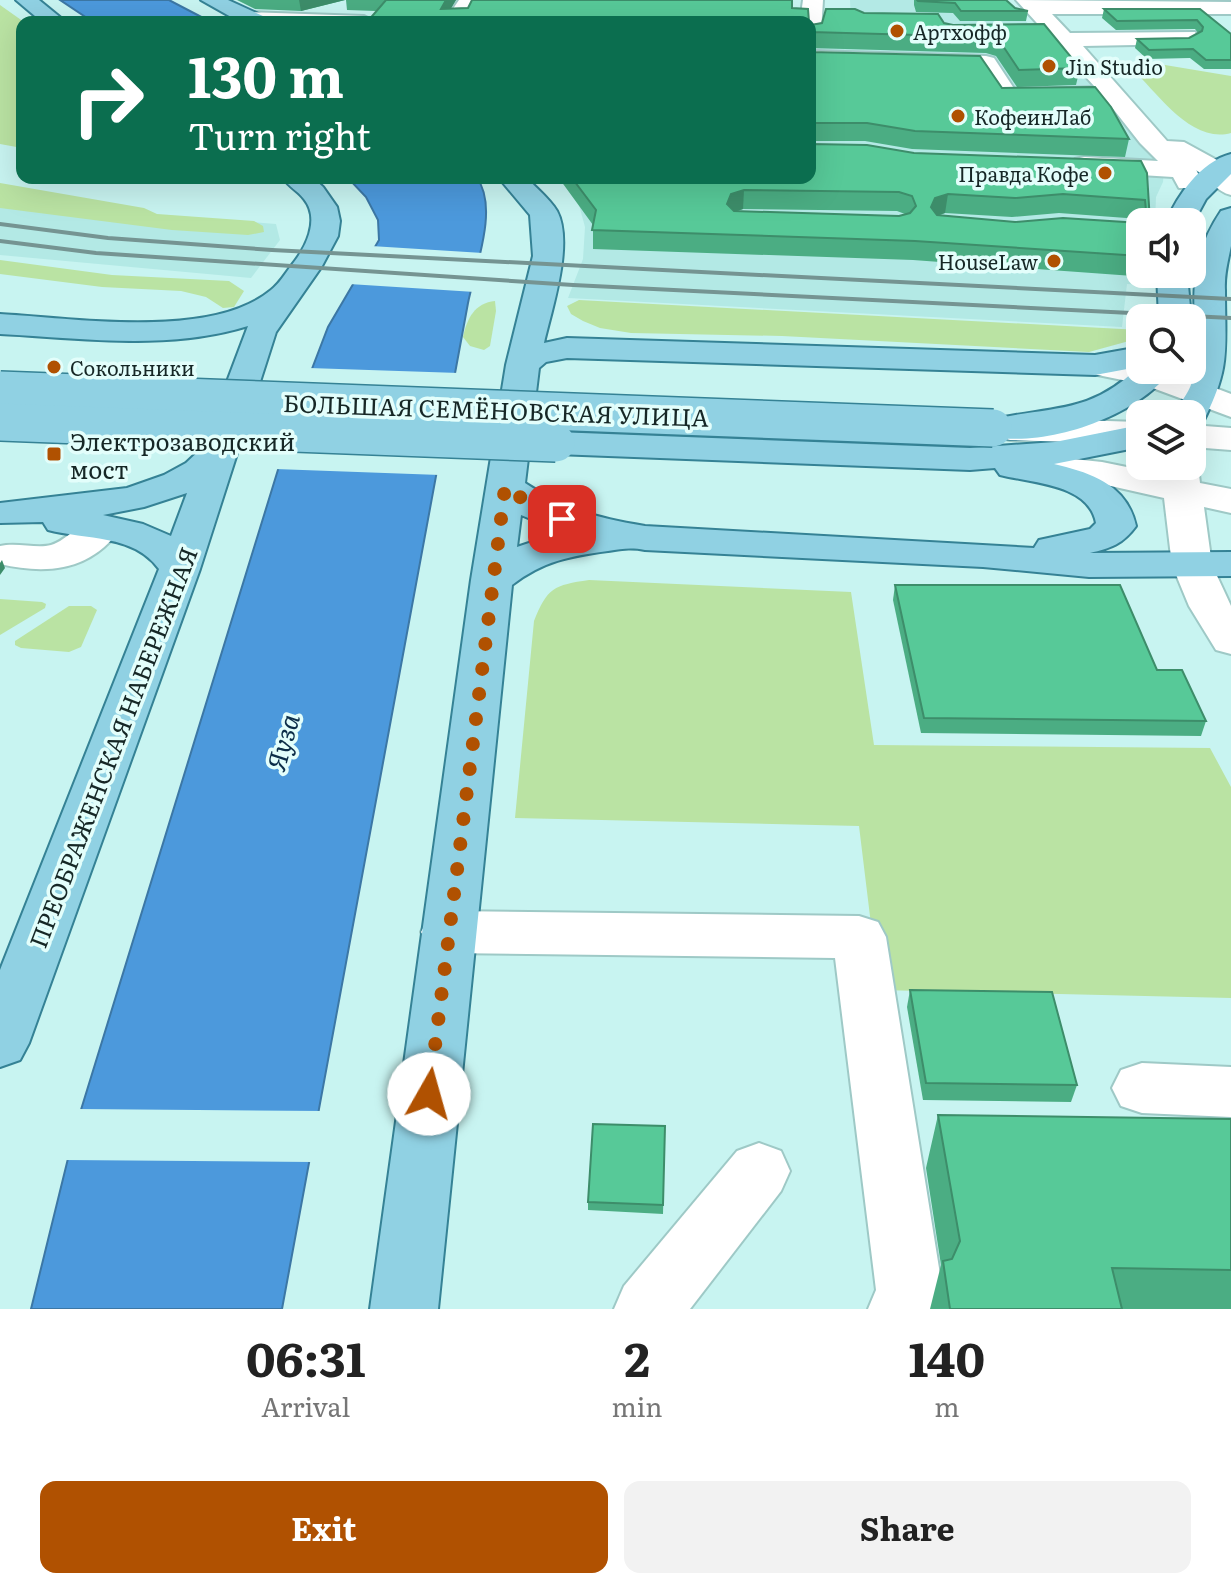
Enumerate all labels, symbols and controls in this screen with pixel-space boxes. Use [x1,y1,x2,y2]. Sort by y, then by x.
place label: Артхофф [913,16,1007,46]
marker: Артхофф [888,22,906,40]
text: 130 m [188,32,344,115]
icon: right [56,48,160,152]
place label: Jin Studio [1065,51,1163,81]
marker: Jin Studio [1040,57,1058,75]
place label: КофеинЛаб [974,101,1091,131]
marker: КофеинЛаб [949,107,967,125]
text: Turn right [188,108,371,161]
place label: Правда Кофе [958,158,1089,188]
marker: Правда Кофе [1096,164,1114,182]
map controls [1126,208,1206,480]
button: sound [1126,208,1206,288]
place label: HouseLaw [938,246,1039,276]
marker: HouseLaw [1045,252,1063,270]
button: search [1126,304,1206,384]
place label: Сокольники [70,352,195,382]
marker: Сокольники [45,358,63,376]
street label: БОЛЬШАЯ СЕМЁНОВСКАЯ УЛИЦА [282,384,710,434]
button: layers [1126,400,1206,480]
place label: Электрозаводский мост [70,423,295,486]
marker: Электрозаводский мост [45,445,63,463]
pin [528,485,596,553]
icon: arrive [540,497,584,541]
street label: ПРЕОБРАЖЕНСКАЯ НАБЕРЕЖНАЯ [19,542,205,952]
water label: Яуза [254,708,308,775]
position arrow [387,1052,471,1136]
text: 06:31 [246,1321,366,1392]
text: 2 [624,1321,650,1392]
text: 140 [908,1321,985,1392]
text: Arrival [261,1386,350,1425]
text: min [611,1386,663,1425]
text: m [934,1386,959,1425]
button: Exit [40,1481,608,1573]
button: Share [624,1481,1191,1573]

